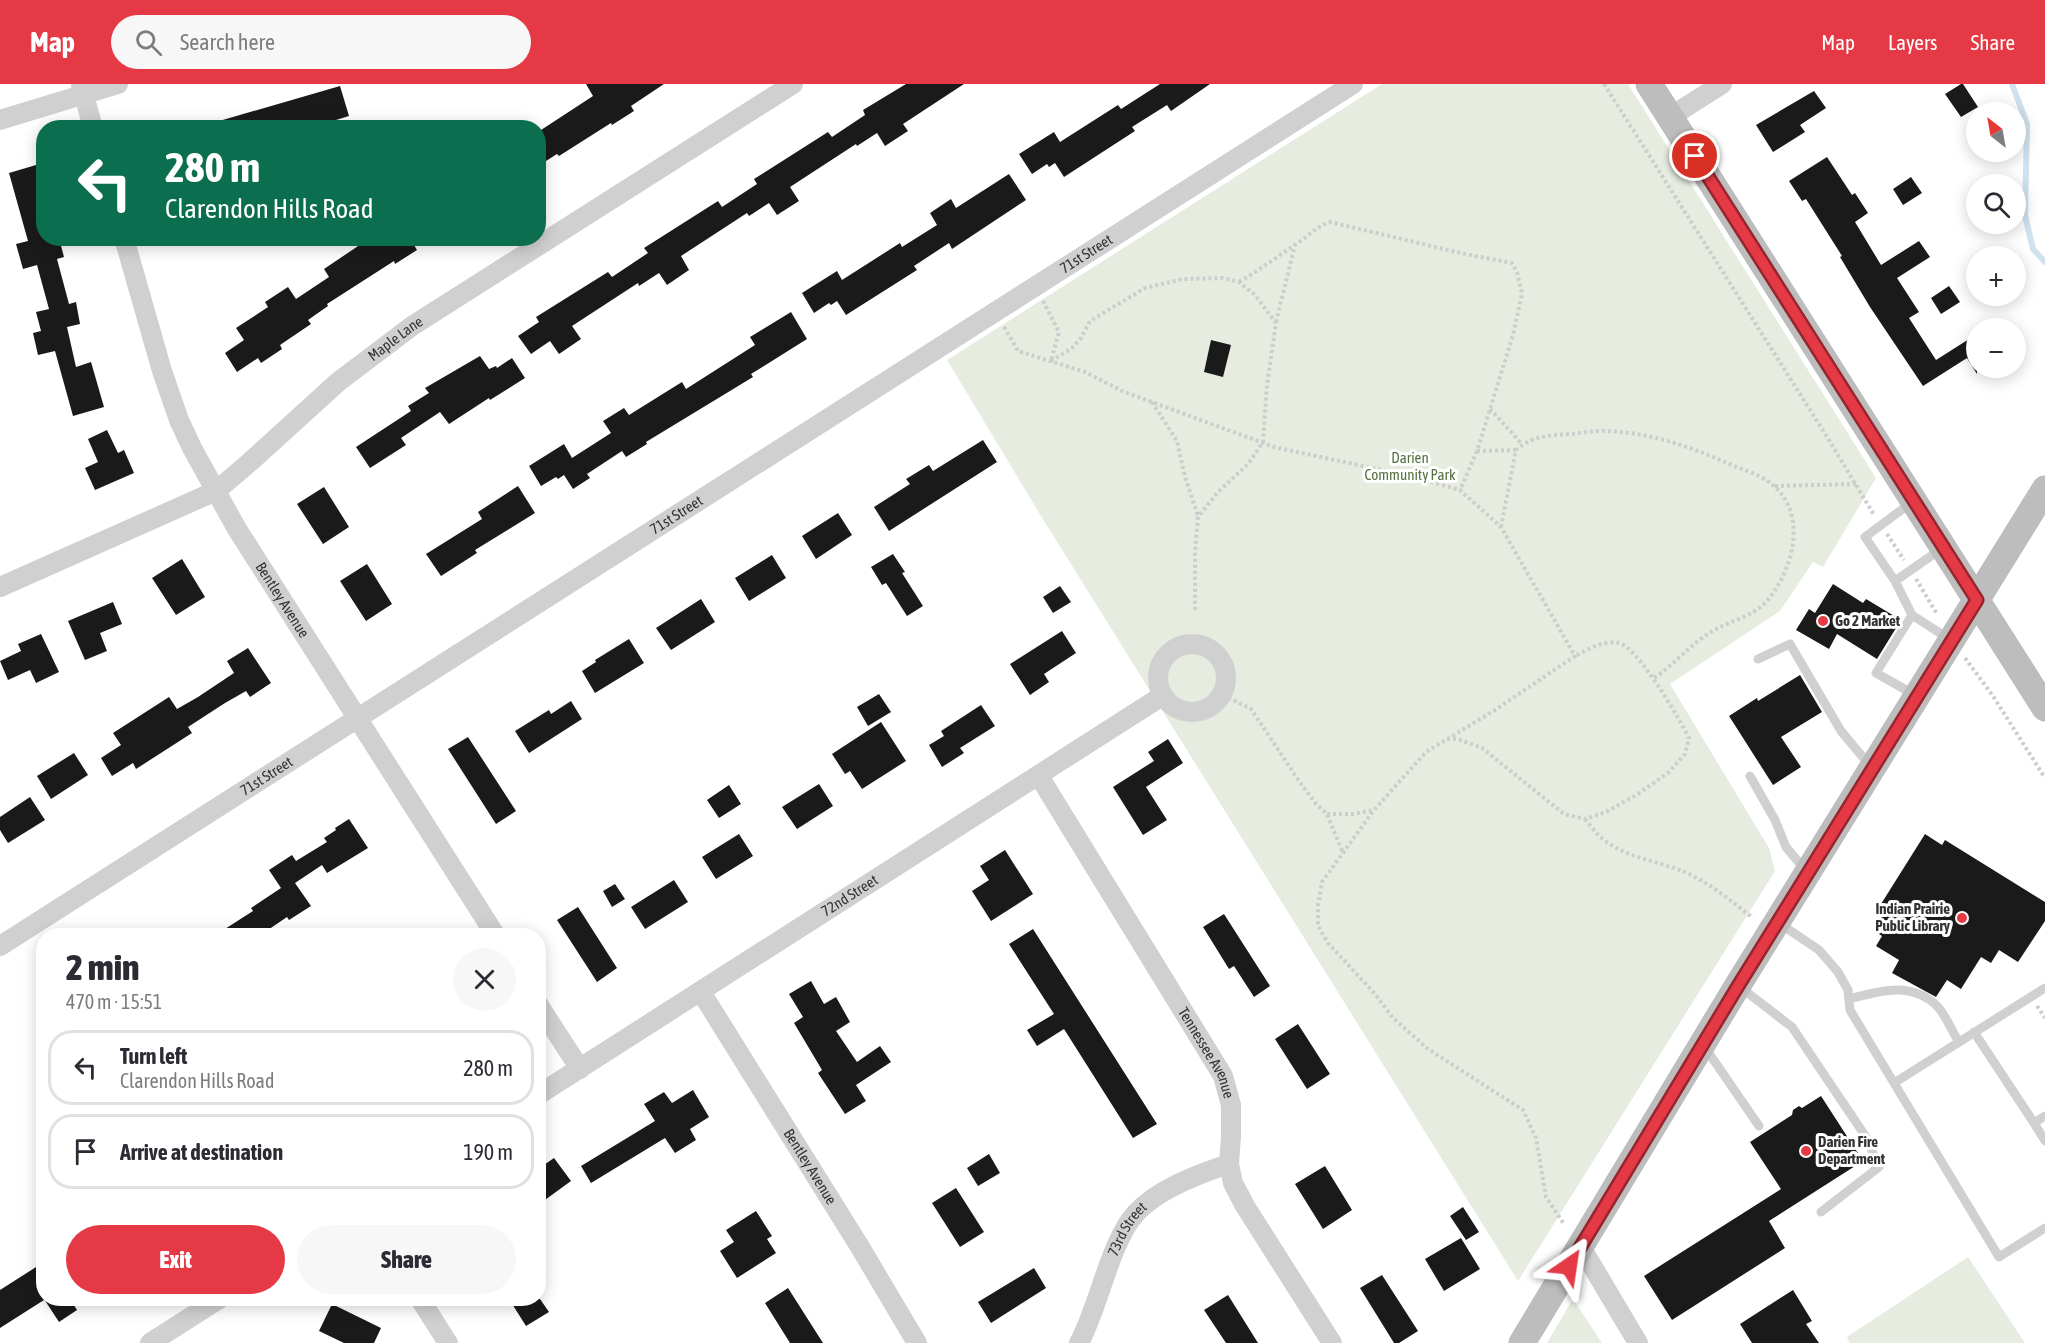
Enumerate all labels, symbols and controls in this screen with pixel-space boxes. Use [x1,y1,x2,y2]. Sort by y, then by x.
search box [111,15,531,69]
text: Map [30,26,75,58]
icon: search [132,26,165,59]
text: Search here [180,29,275,55]
text: Map [1821,30,1855,54]
text: Layers [1888,30,1938,54]
text: Share [1971,30,2015,54]
north arrow [1966,102,2026,162]
map controls [1966,102,2026,378]
pin [1669,130,1720,181]
icon: arrive [1678,139,1711,172]
text: 280 m [165,143,260,191]
icon: left [66,144,144,222]
button: search [1966,174,2026,234]
text: Clarendon Hills Road [165,193,373,224]
street label: 71st Street [1057,231,1115,276]
button: + [1966,246,2026,306]
street label: Maple Lane [365,312,426,364]
button: − [1966,318,2026,378]
park label: Darien Community Park [1365,449,1456,483]
street label: 71st Street [647,492,705,538]
street label: Bentley Avenue [252,559,313,641]
place label: Go 2 Market [1835,612,1901,629]
marker: Go 2 Market [1816,614,1830,628]
street label: 71st Street [237,753,296,799]
street label: 72nd Street [818,871,881,920]
place label: Indian Prairie Public Library [1875,900,1951,934]
marker: Indian Prairie Public Library [1955,911,1969,925]
text: 2 min [66,946,140,988]
button: close [453,948,516,1011]
text: 470 m · 15:51 [66,990,162,1013]
street label: Tennessee Avenue [1175,1004,1238,1100]
text: Turn left [120,1043,187,1069]
icon: left [69,1051,102,1084]
text: 280 m [463,1055,513,1081]
text: Clarendon Hills Road [120,1069,274,1092]
street label: Bentley Avenue [780,1126,840,1208]
place label: Darien Fire Department [1818,1133,1886,1167]
icon: arrive [69,1135,102,1168]
text: Arrive at destination [120,1139,283,1165]
text: 190 m [463,1139,513,1165]
marker: Darien Fire Department [1799,1144,1813,1158]
street label: 73rd Street [1104,1198,1150,1258]
button: Exit [66,1225,285,1294]
button: Share [297,1225,516,1294]
position arrow [1537,1234,1601,1298]

